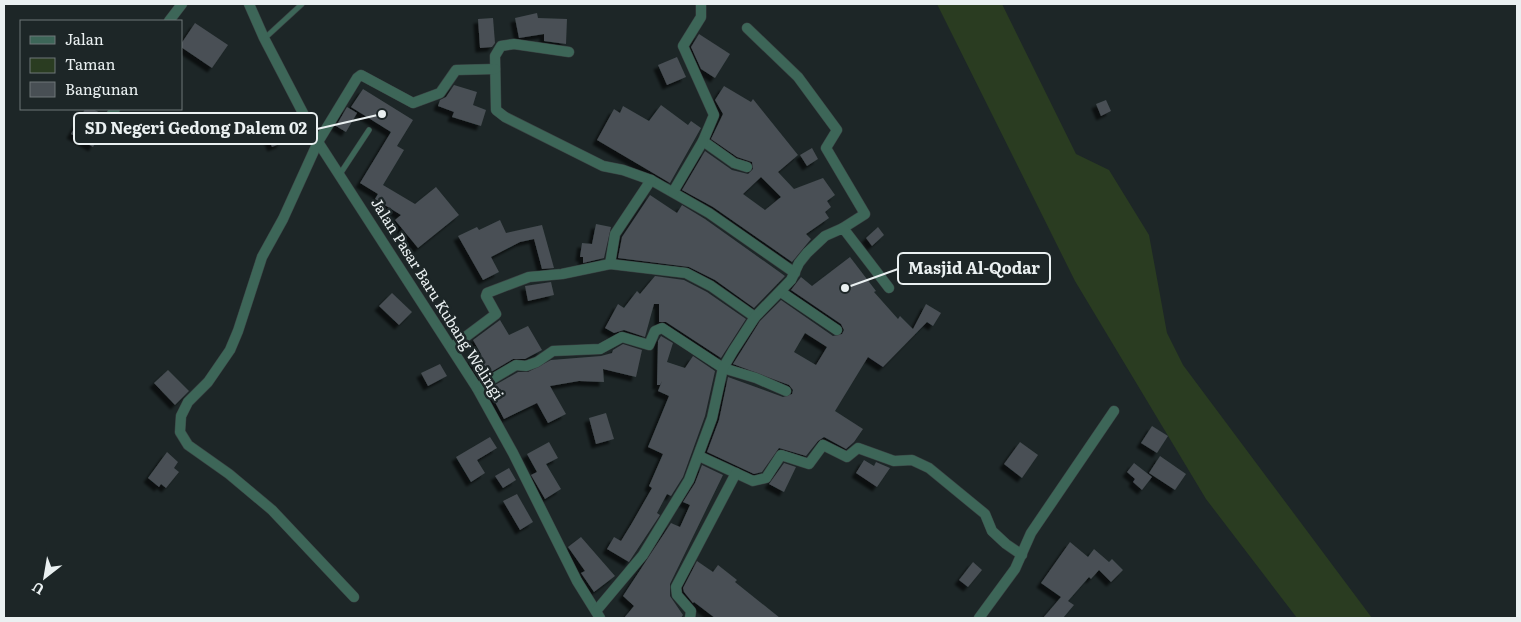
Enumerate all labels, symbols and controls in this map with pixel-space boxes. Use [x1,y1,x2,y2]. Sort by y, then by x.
legend [20,20,182,110]
text: Jalan [65,27,104,50]
text: Taman [65,52,115,75]
text: Bangunan [65,77,139,100]
callout: SD Negeri Gedong Dalem 02 [74,113,317,144]
text: SD Negeri Gedong Dalem 02 [85,115,308,139]
street label: Jalan Pasar Baru Kubang Welingi [366,192,510,404]
callout: Masjid Al-Qodar [898,253,1050,284]
text: Masjid Al-Qodar [908,255,1040,279]
north arrow [20,552,70,602]
text: U [28,578,48,600]

